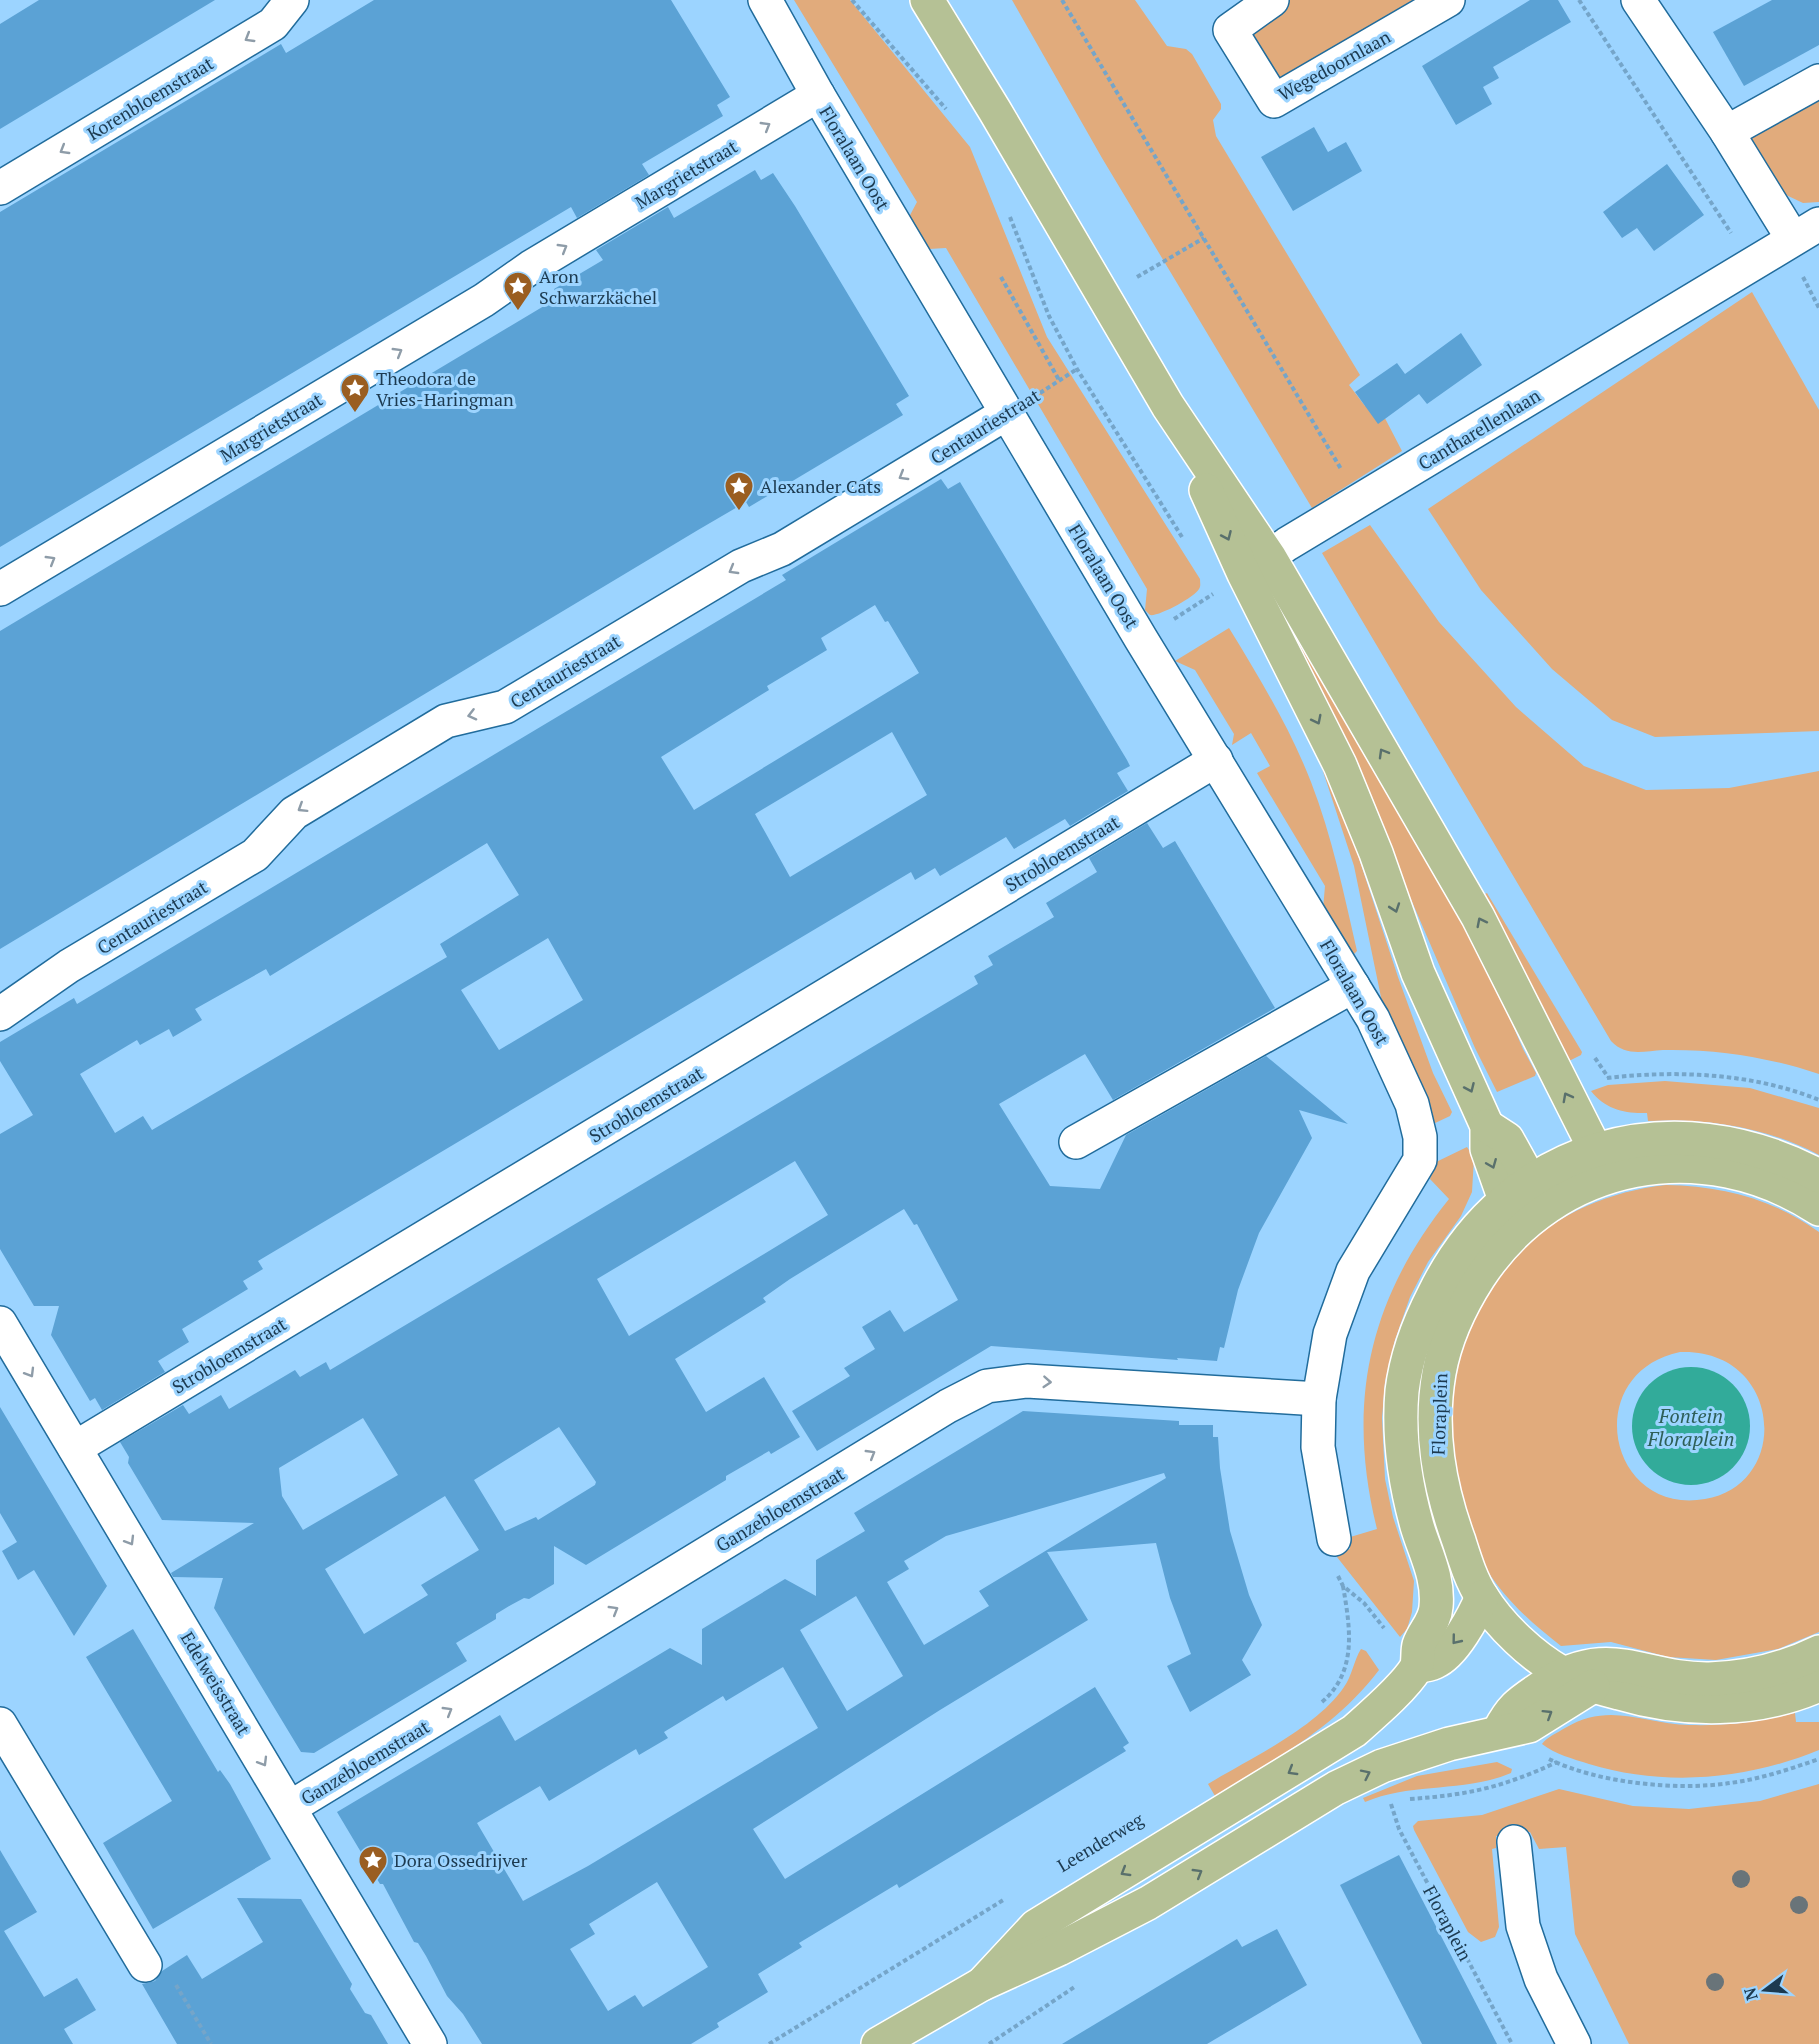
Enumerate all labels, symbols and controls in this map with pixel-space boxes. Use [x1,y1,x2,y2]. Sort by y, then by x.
street label: Wegedoornlaan [1274,24,1395,106]
one-way arrow [245,31,255,43]
street label: Korenbloemstraat [82,51,218,145]
street label: Floralaan Oost [814,101,896,215]
one-way arrow [760,121,770,133]
street label: Margrietstraat [630,134,742,214]
one-way arrow [60,142,70,154]
one-way arrow [557,244,567,256]
place label: Aron Schwarzkächel [539,264,657,309]
place icon: Aron Schwarzkächel [502,270,534,312]
one-way arrow [392,347,402,359]
place label: Theodora de Vries-Haringman [376,366,514,411]
place icon: Theodora de Vries-Haringman [339,372,371,414]
street label: Centauriestraat [926,383,1044,469]
street label: Cantharellenlaan [1413,383,1545,475]
street label: Margrietstraat [215,387,327,467]
one-way arrow [899,468,909,480]
place icon: Alexander Cats [723,470,755,512]
place label: Alexander Cats [760,474,881,498]
street label: Floralaan Oost [1063,519,1145,633]
one-way arrow [1219,530,1231,541]
one-way arrow [45,556,55,568]
one-way arrow [729,563,739,574]
street label: Centauriestraat [505,628,625,713]
one-way arrow [467,707,477,720]
one-way arrow [1310,714,1321,724]
one-way arrow [1379,749,1391,759]
one-way arrow [298,801,309,812]
street label: Strobloemstraat [1000,809,1124,897]
street label: Centauriestraat [92,874,212,959]
one-way arrow [1388,903,1401,913]
one-way arrow [1477,918,1488,929]
street label: Floralaan Oost [1315,935,1395,1049]
street label: Strobloemstraat [584,1060,708,1148]
one-way arrow [1463,1082,1475,1093]
one-way arrow [1563,1093,1574,1104]
one-way arrow [1485,1157,1497,1168]
street label: Strobloemstraat [167,1311,291,1399]
one-way arrow [23,1367,35,1377]
street label: Floraplein [1426,1372,1452,1455]
one-way arrow [1042,1375,1052,1388]
water label: Fontein Floraplein [1647,1402,1734,1452]
one-way arrow [865,1449,875,1461]
street label: Ganzebloemstraat [711,1461,849,1557]
one-way arrow [123,1535,135,1545]
one-way arrow [608,1605,618,1617]
street label: Edelweisstraat [176,1627,256,1739]
one-way arrow [1453,1633,1464,1644]
one-way arrow [442,1707,452,1719]
one-way arrow [1542,1709,1552,1721]
street label: Ganzebloemstraat [296,1714,434,1810]
one-way arrow [256,1756,268,1766]
one-way arrow [1288,1764,1298,1775]
one-way arrow [1359,1769,1370,1781]
street label: Leenderweg [1053,1807,1148,1877]
place icon: Dora Ossedrijver [357,1844,389,1886]
place label: Dora Ossedrijver [394,1848,527,1872]
one-way arrow [1121,1864,1131,1876]
one-way arrow [1192,1868,1202,1880]
street label: Floraplein [1418,1881,1478,1965]
north arrow [1735,1960,1795,2020]
text: N [1738,1985,1763,2003]

